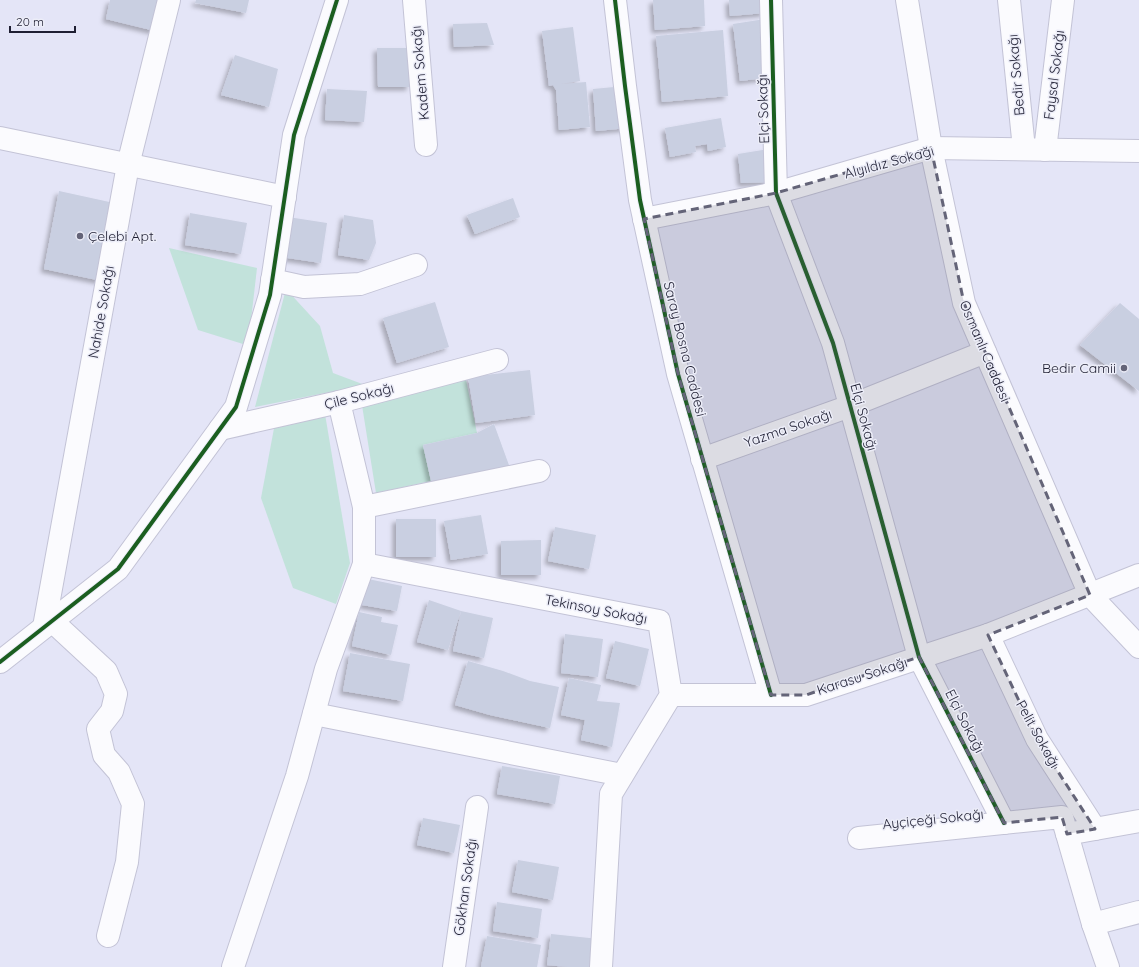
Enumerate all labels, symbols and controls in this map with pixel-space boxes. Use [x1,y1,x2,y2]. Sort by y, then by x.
scale bar [10,8,75,34]
text: 20 m [16,14,44,29]
street label: Kadem Sokağı [407,25,433,121]
street label: Faysal Sokağı [1040,29,1068,121]
street label: Bedir Sokağı [1003,34,1029,116]
street label: Elçi Sokağı [753,74,773,144]
street label: Alyıldız Sokağı [842,141,936,183]
place label: Çelebi Apt. [88,227,156,245]
marker: Çelebi Apt. [75,231,85,241]
street label: Nahide Sokağı [84,264,118,360]
street label: Saray Bosna Caddesi [660,280,710,418]
street label: Osmanlı Caddesi [955,297,1015,405]
place label: Bedir Camii [1042,359,1116,377]
marker: Bedir Camii [1119,363,1129,373]
street label: Çile Sokağı [322,379,396,413]
street label: Elçi Sokağı [846,381,882,453]
street label: Yazma Sokağı [742,405,834,451]
street label: Tekinsoy Sokağı [543,590,649,628]
street label: Karasu Sokağı [815,653,909,699]
street label: Elçi Sokağı [941,686,989,756]
street label: Pelit Sokağı [1012,697,1064,771]
street label: Ayçiçeği Sokağı [882,805,984,833]
street label: Gökhan Sokağı [449,837,481,937]

